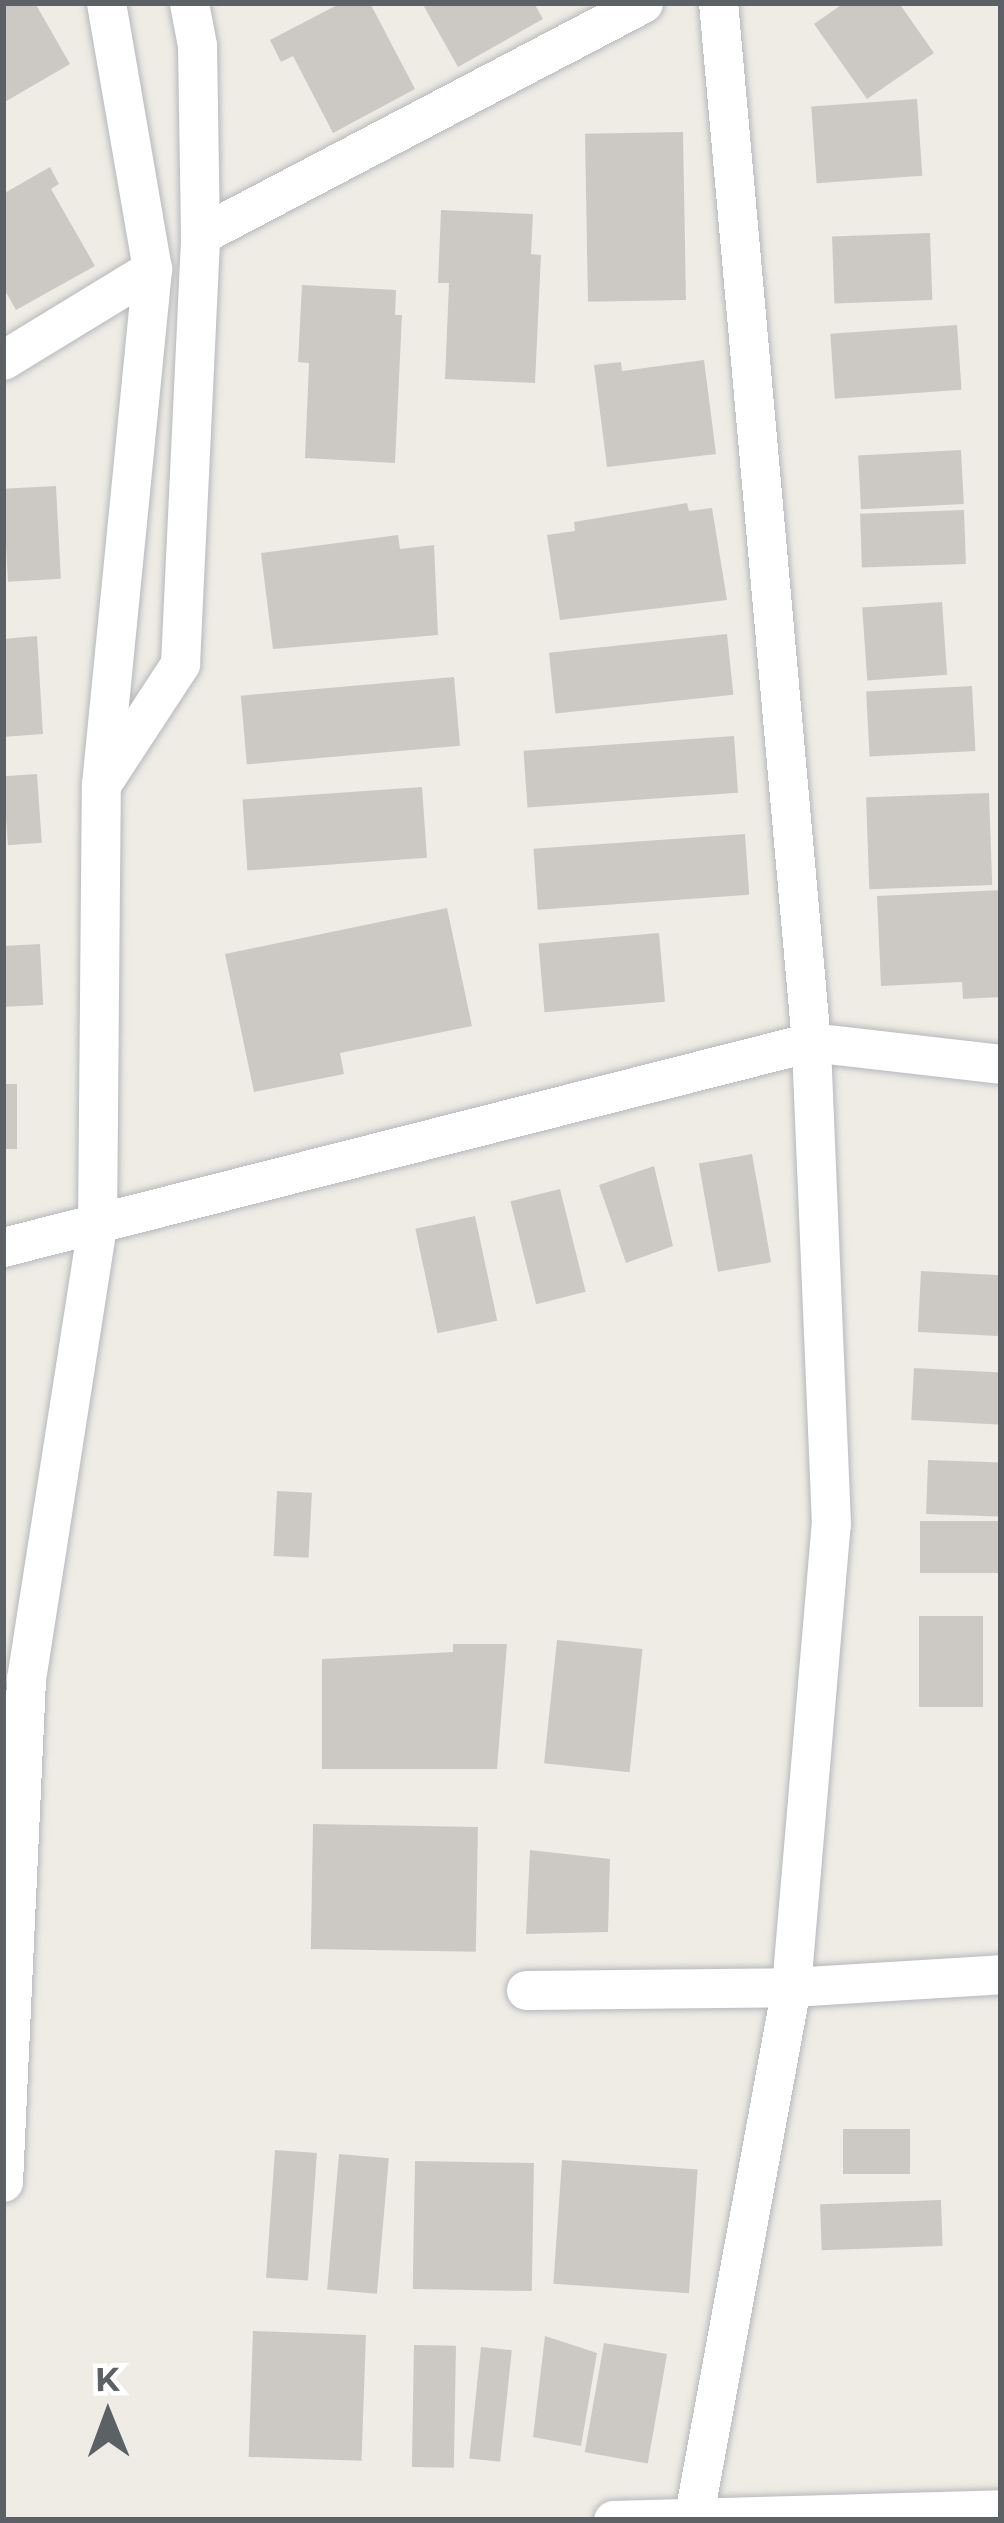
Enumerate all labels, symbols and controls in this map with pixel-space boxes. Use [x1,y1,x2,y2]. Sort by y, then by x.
north arrow [48,2355,168,2475]
text: K [95,2359,120,2399]

